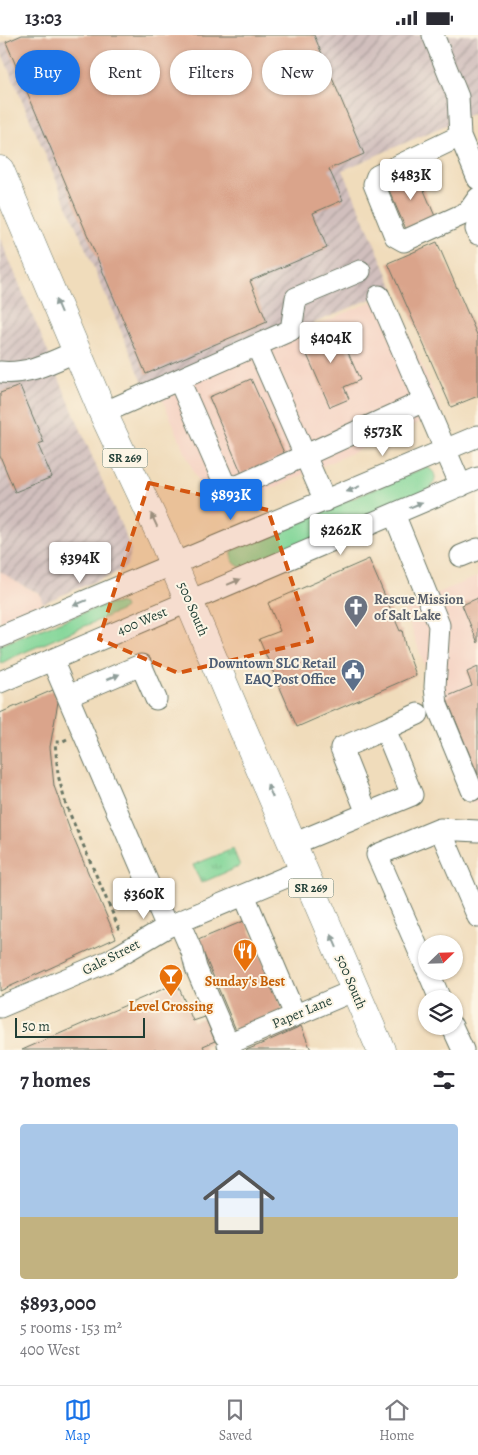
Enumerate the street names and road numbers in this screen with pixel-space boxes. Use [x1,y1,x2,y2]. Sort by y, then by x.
road number: SR 269 [102,448,148,467]
street label: 500 South [173,579,213,640]
street label: 400 West [114,602,170,640]
road number: SR 269 [288,879,334,897]
street label: Gale Street [79,934,144,980]
street label: 500 South [331,952,371,1013]
street label: Paper Lane [269,991,335,1033]

